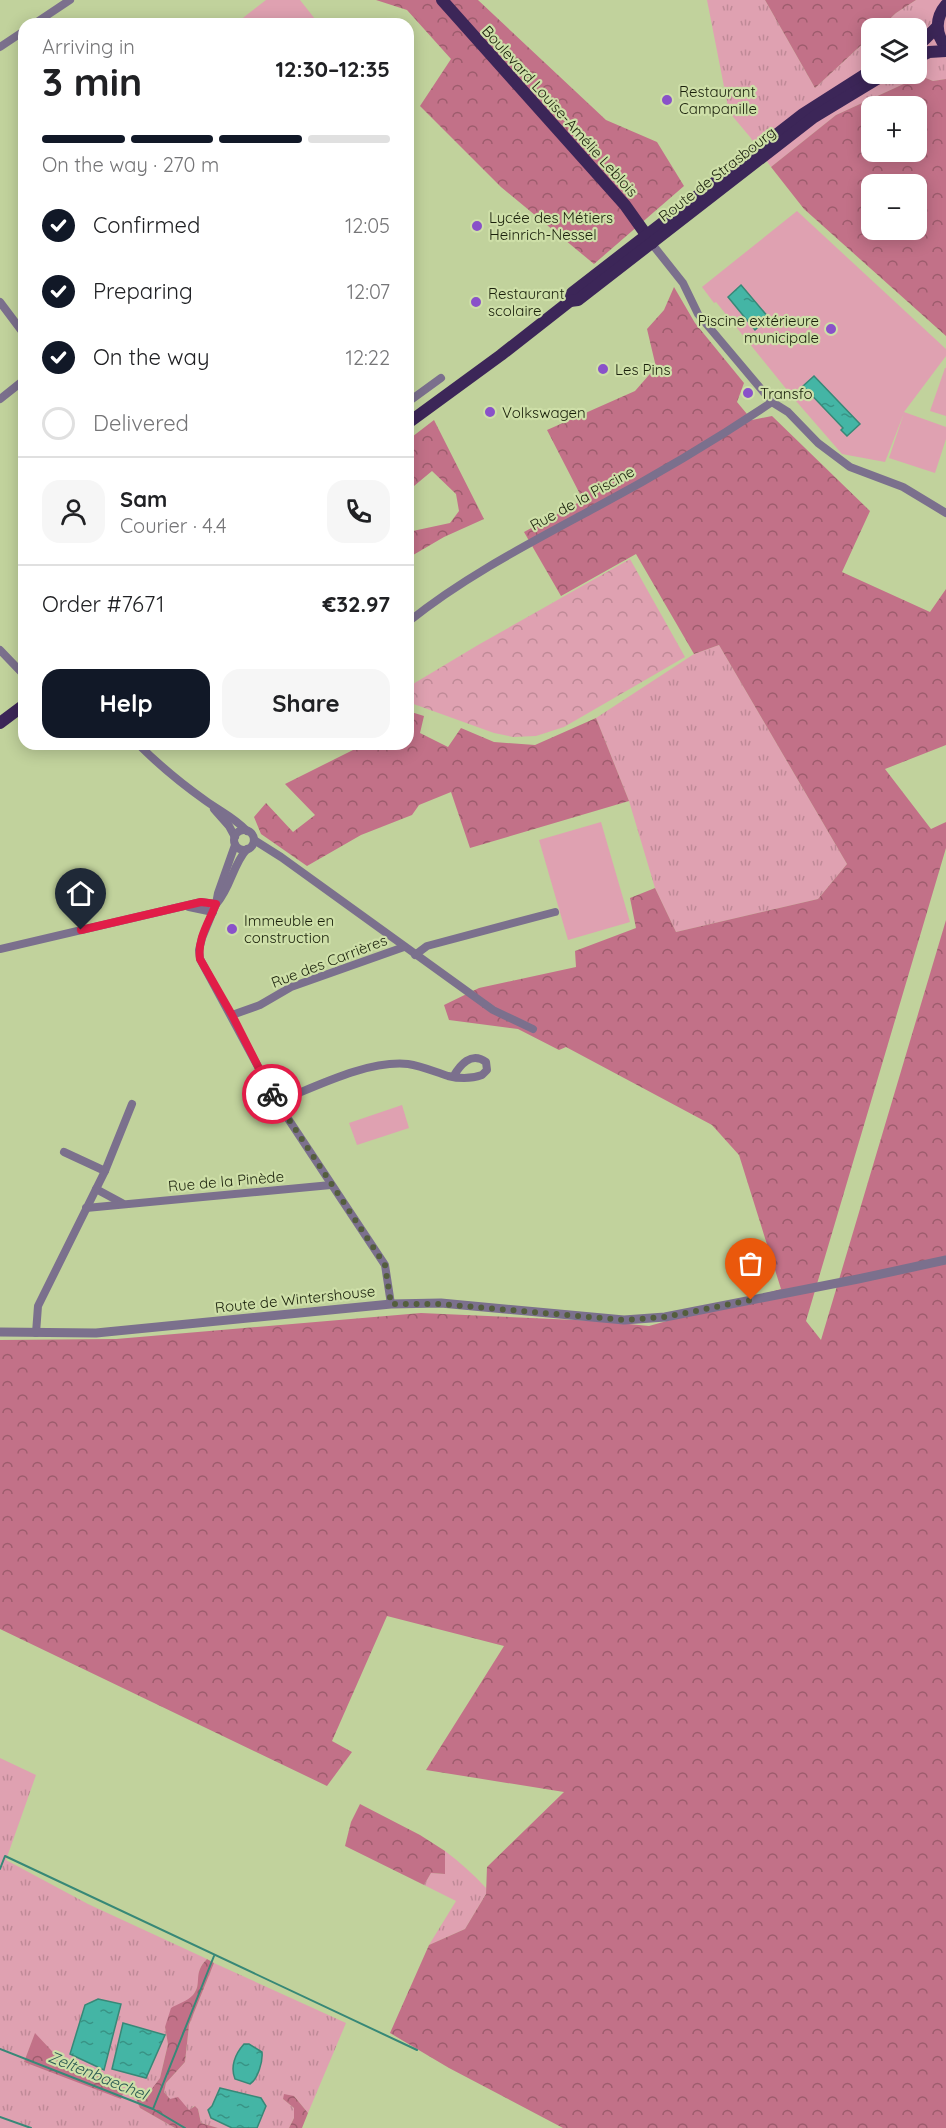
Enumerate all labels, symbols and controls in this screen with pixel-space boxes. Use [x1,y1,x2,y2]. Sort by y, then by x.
map controls [861,18,927,240]
button: layers [861,18,927,84]
street label: Boulevard Louise-Amélie Leblois [478,21,642,201]
text: Arriving in [42,34,135,59]
text: 12:30–12:35 [276,55,390,83]
text: 3 min [42,57,142,106]
place label: Restaurant Campanille [679,82,757,118]
marker: Restaurant Campanille [660,93,674,107]
button: + [861,96,927,162]
street label: Route de Strasbourg [655,122,779,226]
text: On the way · 270 m [42,152,219,177]
button: − [861,174,927,240]
place label: Lycée des Métiers Heinrich-Nessel [489,208,613,244]
icon: check [42,209,75,242]
text: Confirmed [93,211,200,239]
text: 12:05 [345,213,390,238]
marker: Lycée des Métiers Heinrich-Nessel [470,219,484,233]
icon: check [42,275,75,308]
text: Preparing [93,277,193,305]
text: 12:07 [347,279,390,304]
place label: Restaurant scolaire [488,284,565,320]
marker: Restaurant scolaire [469,295,483,309]
place label: Piscine extérieure municipale [698,311,819,347]
marker: Piscine extérieure municipale [824,322,838,336]
icon: check [42,341,75,374]
text: On the way [93,343,209,371]
text: 12:22 [346,345,390,370]
place label: Les Pins [615,360,670,379]
marker: Les Pins [596,362,610,376]
place label: Transfo [760,384,812,403]
marker: Transfo [741,386,755,400]
place label: Volkswagen [502,403,586,422]
marker: Volkswagen [483,405,497,419]
text: Delivered [93,409,189,437]
street label: Rue de la Piscine [526,461,638,535]
button: person [42,480,105,543]
button: phone [327,480,390,543]
text: Sam [120,485,167,513]
text: Courier · 4.4 [120,513,226,538]
text: Order #7671 [42,590,164,618]
text: €32.97 [322,590,390,618]
button: Help [42,669,210,738]
button: Share [222,669,390,738]
pin [55,868,106,930]
icon: home [64,877,97,910]
place label: Immeuble en construction [244,911,334,947]
marker: Immeuble en construction [225,922,239,936]
street label: Rue des Carrières [268,930,390,992]
courier [242,1064,302,1124]
icon: bike [256,1078,289,1111]
street label: Rue de la Pinède [167,1166,285,1196]
pin [725,1238,776,1300]
icon: bag [734,1247,767,1280]
street label: Route de Wintershouse [214,1281,376,1317]
water label: Zeltenbaechel [46,2046,153,2105]

